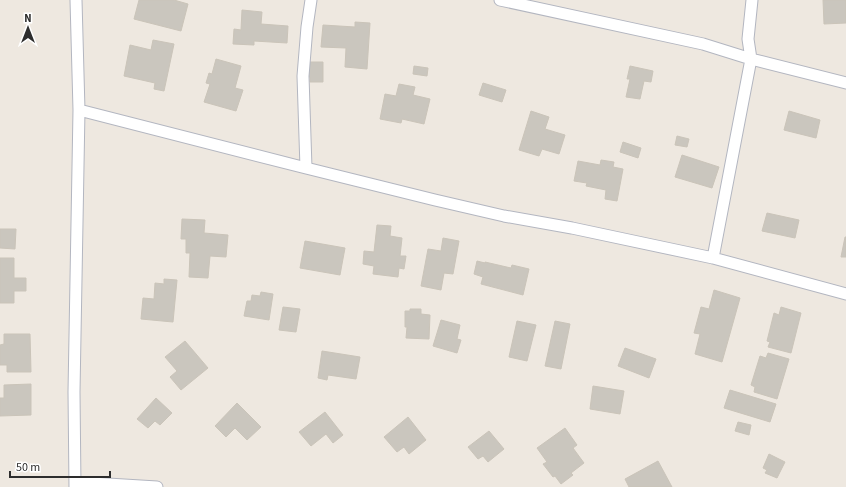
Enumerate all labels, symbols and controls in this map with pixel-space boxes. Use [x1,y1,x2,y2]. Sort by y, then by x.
north arrow [8,8,48,48]
text: N [24,11,32,26]
scale bar [10,453,110,479]
text: 50 m [16,459,40,476]

